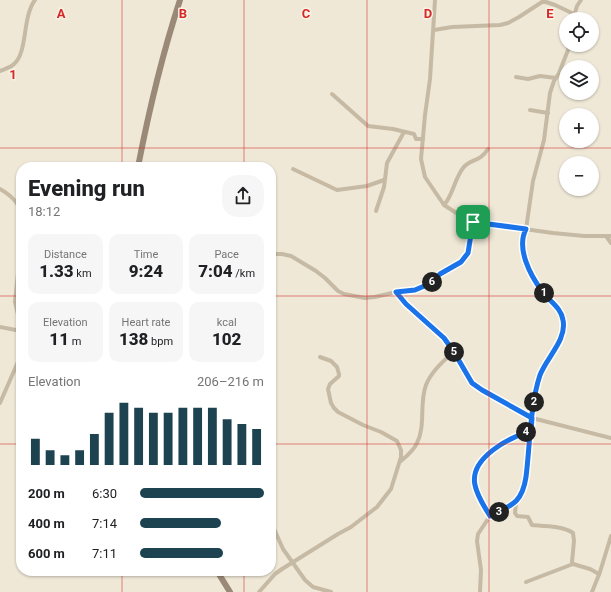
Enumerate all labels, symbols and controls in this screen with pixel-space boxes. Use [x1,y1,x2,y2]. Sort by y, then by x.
text: A [57,6,66,21]
text: B [179,6,187,21]
text: C [302,6,311,21]
text: D [424,6,432,21]
text: E [546,6,554,21]
map controls [559,12,599,196]
button: locate [559,12,599,52]
button: layers [559,60,599,100]
text: 1 [9,67,17,82]
button: + [559,108,599,148]
button: − [559,156,599,196]
button: share [222,175,264,217]
text: Evening run [28,176,145,201]
text: 18:12 [28,204,60,219]
pin [456,205,490,239]
icon: arrive [462,211,484,233]
text: Distance [44,248,87,261]
text: Time [134,248,158,261]
text: Pace [214,248,239,261]
text: 1.33 [39,261,74,281]
text: 9:24 [129,261,163,281]
text: 7:04 [198,261,233,281]
text: km [74,267,92,280]
text: /km [233,267,255,280]
pin: 6 [422,272,442,292]
text: 6 [429,275,435,288]
pin: 1 [534,283,554,303]
text: 1 [541,286,547,299]
text: Elevation [43,316,88,329]
text: Heart rate [122,316,170,329]
text: kcal [217,316,237,329]
text: 11 [49,329,69,349]
text: 138 [119,329,148,349]
text: 102 [212,329,241,349]
text: m [69,335,81,348]
text: bpm [148,335,173,348]
pin: 5 [444,342,464,362]
text: 5 [451,345,457,358]
text: Elevation [28,374,81,389]
text: 206–216 m [197,374,264,389]
pin: 2 [524,392,544,412]
text: 2 [531,395,537,408]
pin: 4 [516,422,536,442]
text: 4 [523,425,529,438]
text: 200 m [28,486,65,501]
text: 6:30 [92,486,117,501]
pin: 3 [489,502,509,522]
text: 3 [496,505,502,518]
text: 400 m [28,516,65,531]
text: 7:14 [92,516,117,531]
text: 600 m [28,546,65,561]
text: 7:11 [92,546,117,561]

